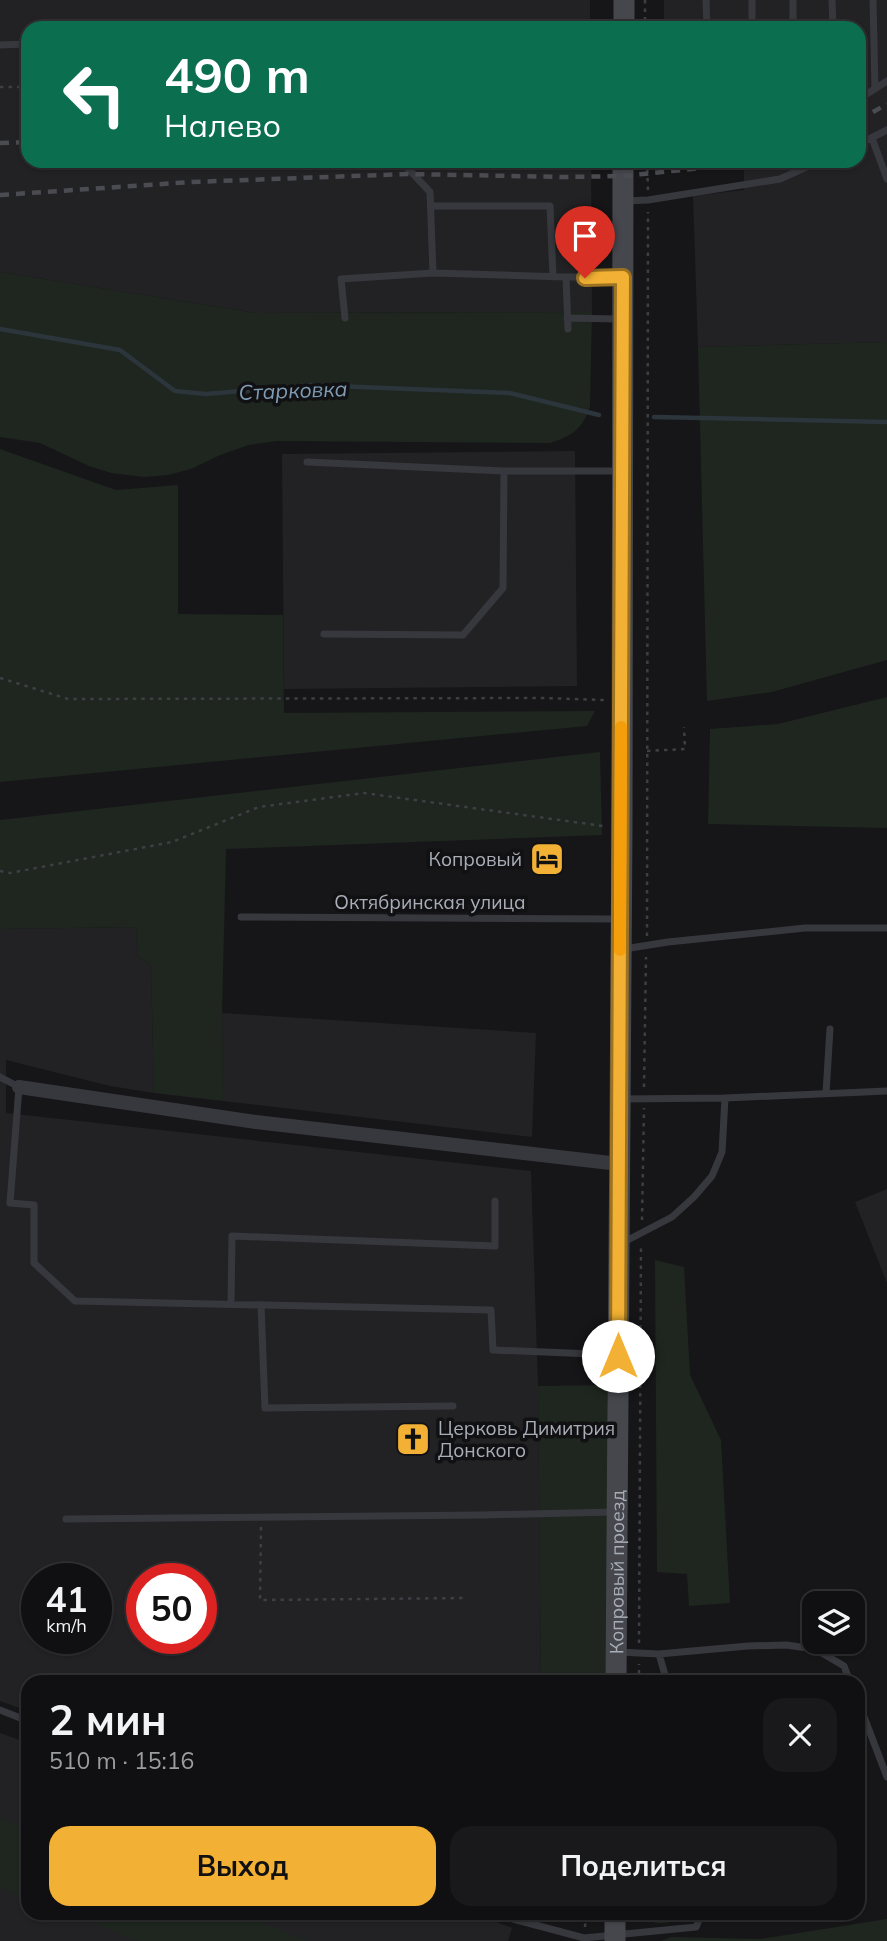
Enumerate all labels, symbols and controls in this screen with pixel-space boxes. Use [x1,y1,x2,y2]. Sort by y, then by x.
text: 490 m [164,44,310,105]
icon: left [49,49,140,140]
text: Налево [164,105,281,145]
pin [555,206,615,278]
icon: arrive [566,217,604,255]
water label: Старковка [238,375,348,405]
hotel icon: Копровый [528,840,566,878]
place label: Копровый [429,847,522,871]
street label: Октябринская улица [334,890,526,914]
position arrow [581,1319,655,1393]
place label: Церковь Димитрия Донского [438,1416,615,1462]
church icon: Церковь Димитрия Донского [394,1420,432,1458]
street label: Копровый проезд [604,1489,629,1654]
speed limit sign: 50 [126,1563,217,1654]
text: 41 [45,1577,88,1621]
map controls [802,1591,865,1654]
button: layers [802,1591,865,1654]
text: km/h [46,1614,87,1637]
text: 2 мин [49,1693,167,1746]
button: close [763,1698,837,1772]
text: 510 m · 15:16 [49,1746,194,1775]
button: Выход [49,1826,436,1906]
button: Поделиться [450,1826,837,1906]

